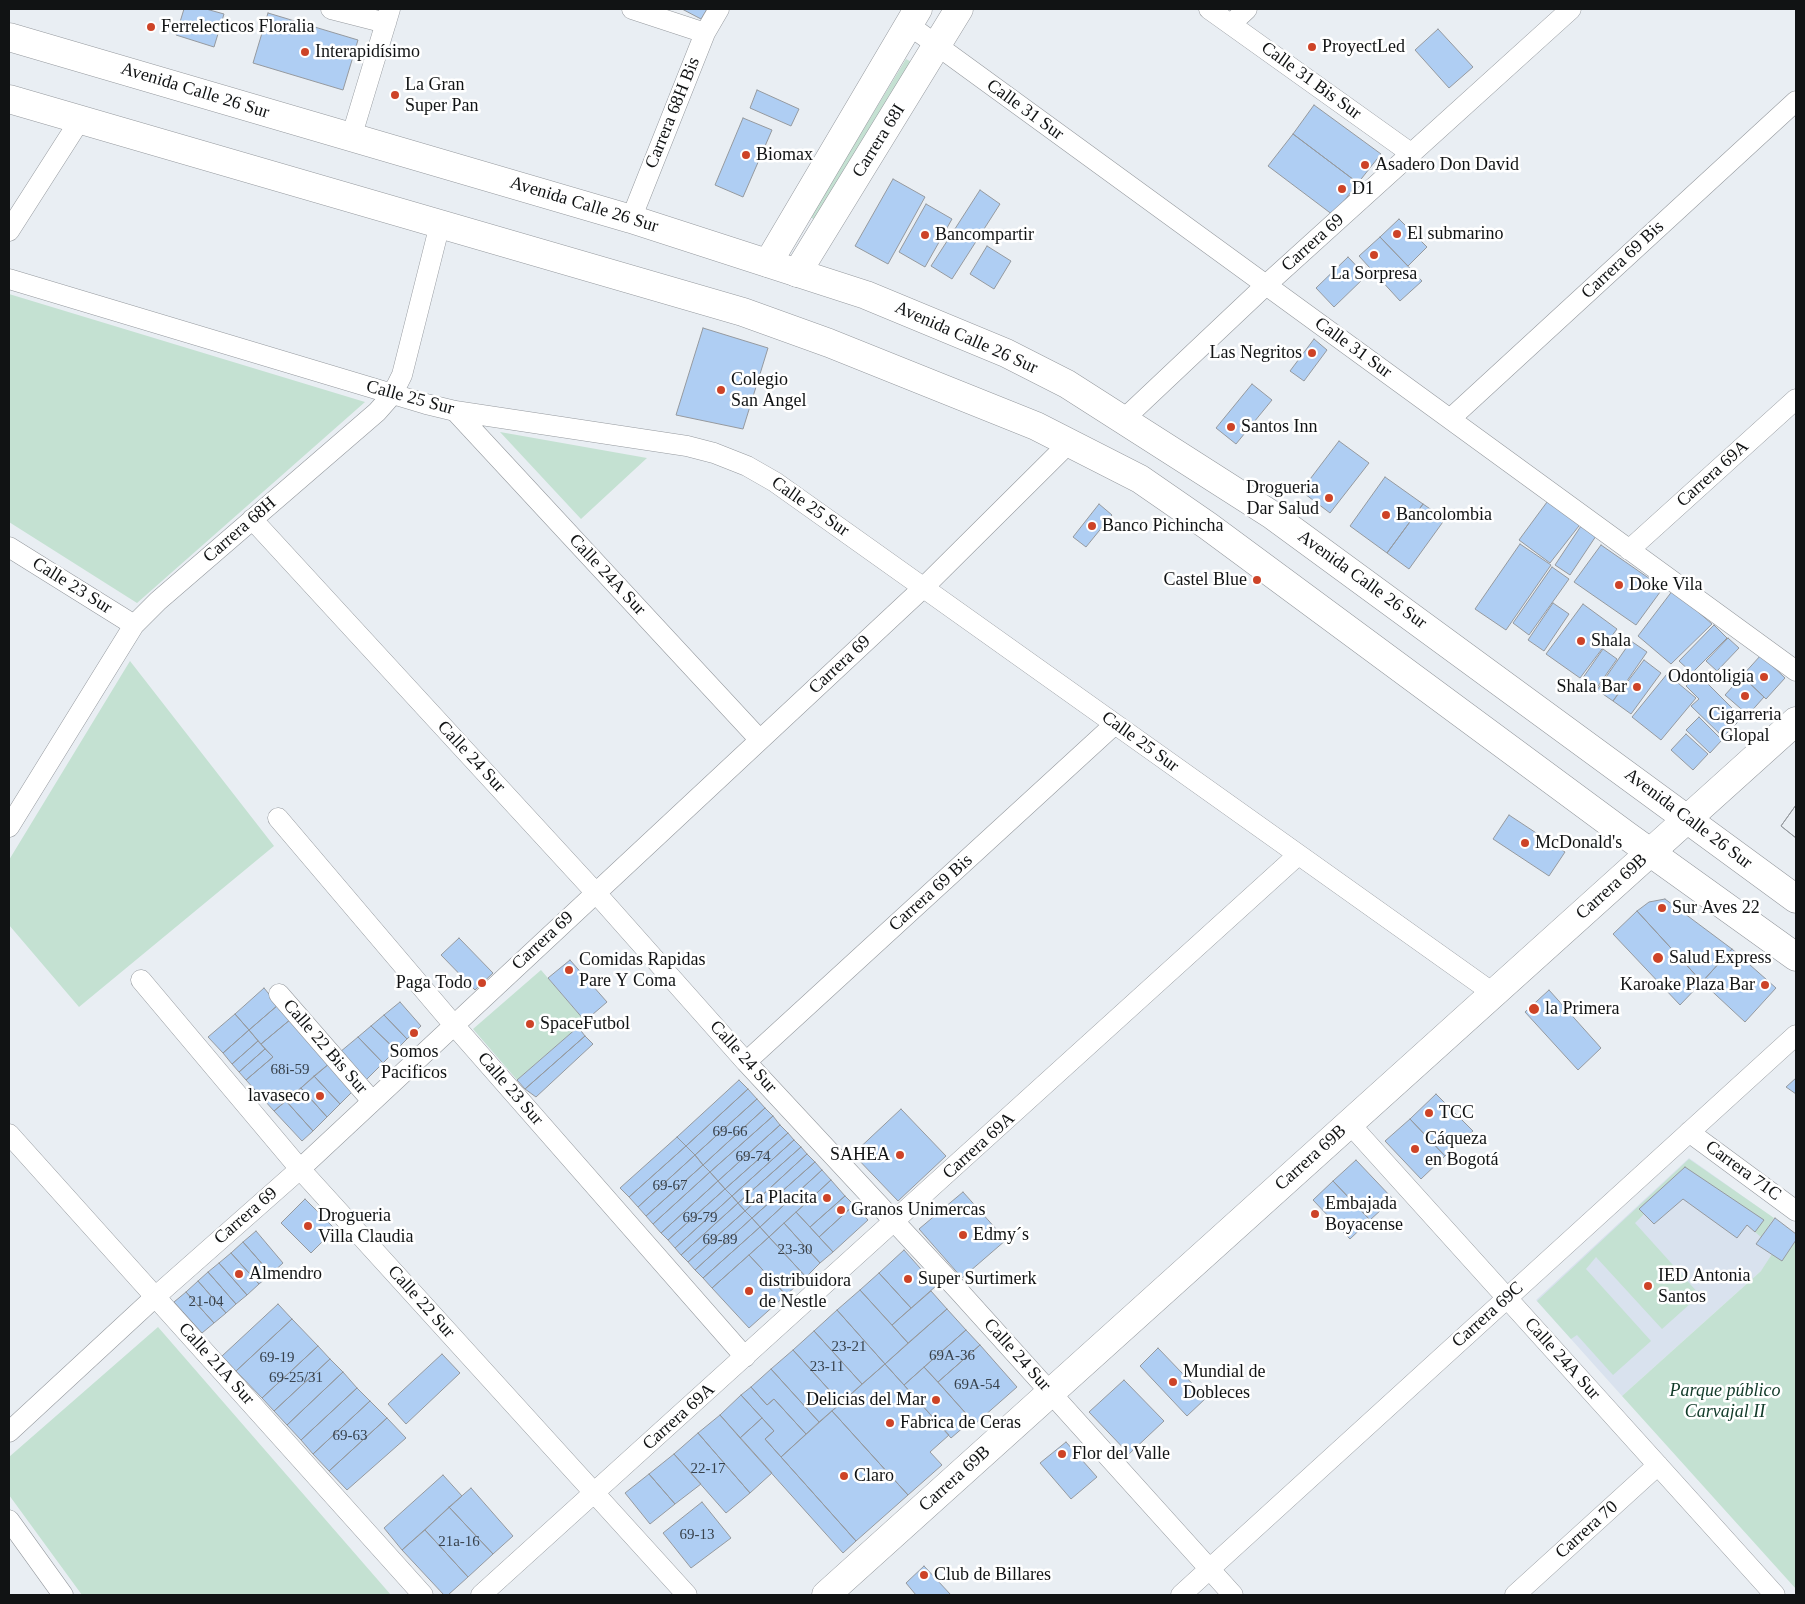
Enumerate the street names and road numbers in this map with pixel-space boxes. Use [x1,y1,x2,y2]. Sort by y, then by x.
street label: Calle 31 Bis Sur [1257,37,1365,125]
street label: Carrera 68H Bis [641,54,705,172]
street label: Avenida Calle 26 Sur [118,58,272,124]
street label: Calle 31 Sur [982,75,1068,145]
street label: Carrera 68I [848,100,910,182]
street label: Avenida Calle 26 Sur [507,172,661,238]
street label: Carrera 69 [1277,209,1349,277]
street label: Carrera 69 Bis [1577,216,1669,304]
street label: Avenida Calle 26 Sur [891,297,1041,379]
street label: Calle 31 Sur [1310,313,1396,383]
street label: Calle 25 Sur [364,376,456,420]
street label: Carrera 69A [1673,436,1753,512]
street label: Calle 25 Sur [767,472,853,542]
street label: Carrera 68H [199,493,281,567]
street label: Avenida Calle 26 Sur [1293,526,1431,634]
street label: Calle 24A Sur [564,530,650,620]
street label: Calle 23 Sur [28,553,116,619]
street label: Carrera 69 [805,631,875,699]
street label: Calle 25 Sur [1097,707,1183,777]
street label: Calle 24 Sur [432,717,510,797]
street label: Avenida Calle 26 Sur [1620,764,1756,874]
street label: Carrera 69B [1572,849,1652,925]
street label: Carrera 69 Bis [885,850,977,936]
street label: Carrera 69 [508,907,578,975]
street label: Calle 22 Bis Sur [278,995,372,1099]
street label: Calle 24 Sur [705,1016,781,1098]
street label: Calle 23 Sur [472,1048,548,1130]
street label: Carrera 69A [939,1108,1019,1184]
street label: Carrera 69B [1271,1120,1351,1196]
street label: Carrera 71C [1701,1136,1785,1206]
street label: Carrera 69 [210,1183,282,1249]
street label: Calle 22 Sur [383,1261,459,1343]
street label: Carrera 69C [1448,1277,1528,1353]
street label: Calle 24 Sur [979,1314,1055,1396]
street label: Calle 24A Sur [1520,1314,1604,1404]
street label: Calle 21A Sur [174,1319,258,1409]
street label: Carrera 69A [639,1379,719,1455]
street label: Carrera 69B [915,1441,995,1517]
street label: Carrera 70 [1551,1496,1623,1564]

